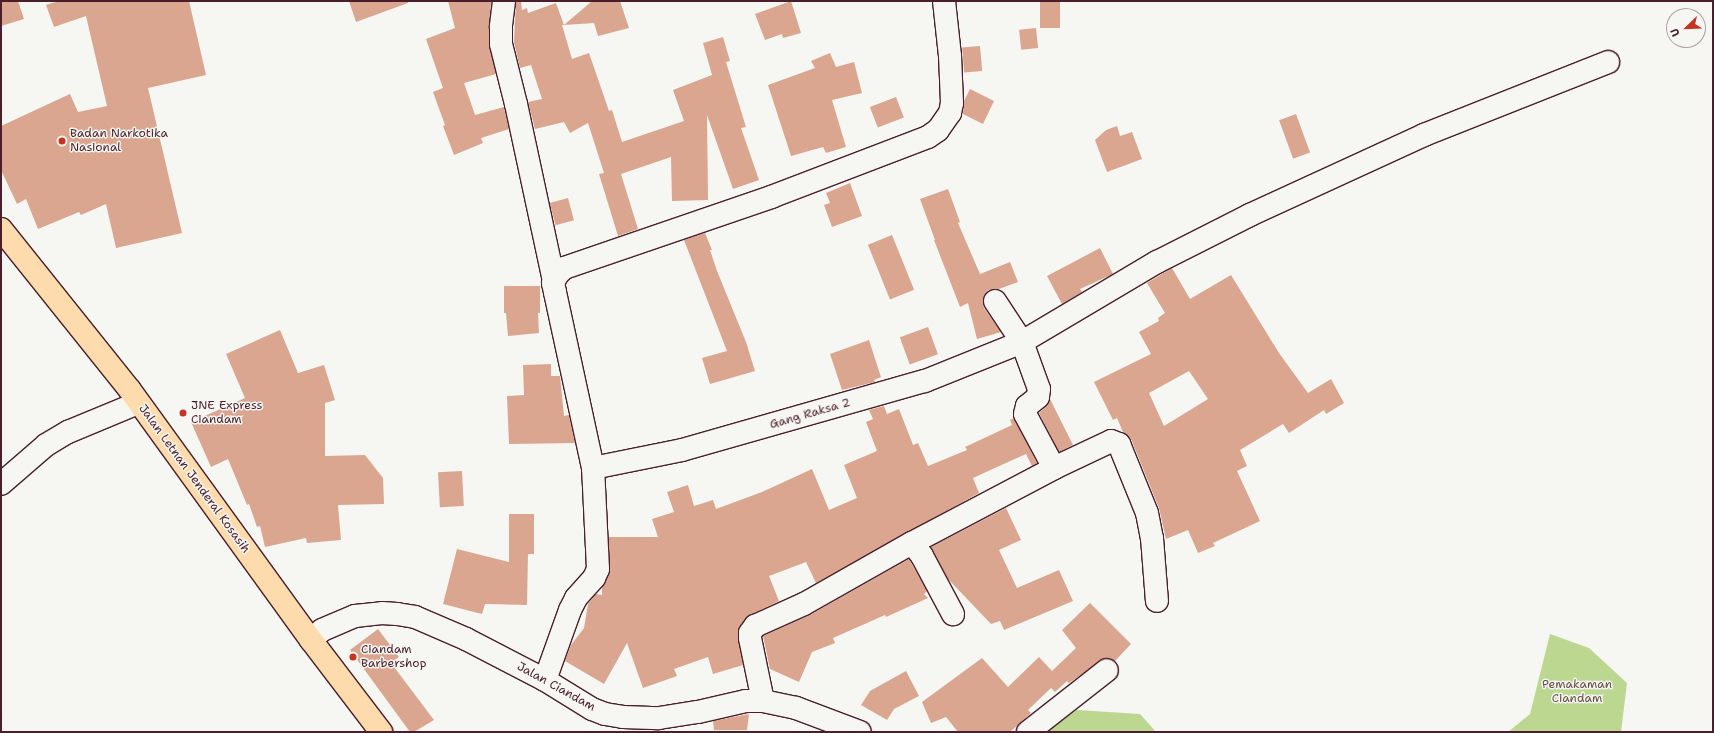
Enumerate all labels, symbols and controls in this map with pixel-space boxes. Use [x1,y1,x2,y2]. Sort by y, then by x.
north arrow [1666,8,1706,48]
text: U [1667,26,1684,39]
place label: Badan Narkotika Nasional [70,127,168,155]
marker: Badan Narkotika Nasional [57,136,67,146]
street label: Gang Raksa 2 [768,396,852,432]
place label: JNE Express Ciandam [191,399,263,427]
street label: Jalan Letnan Jenderal Kosasih [135,402,253,556]
marker: JNE Express Ciandam [178,408,188,418]
place label: Ciandam Barbershop [361,643,426,671]
marker: Ciandam Barbershop [348,652,358,662]
street label: Jalan Ciandam [514,659,598,715]
park label: Pemakaman Ciandam [1542,678,1612,706]

